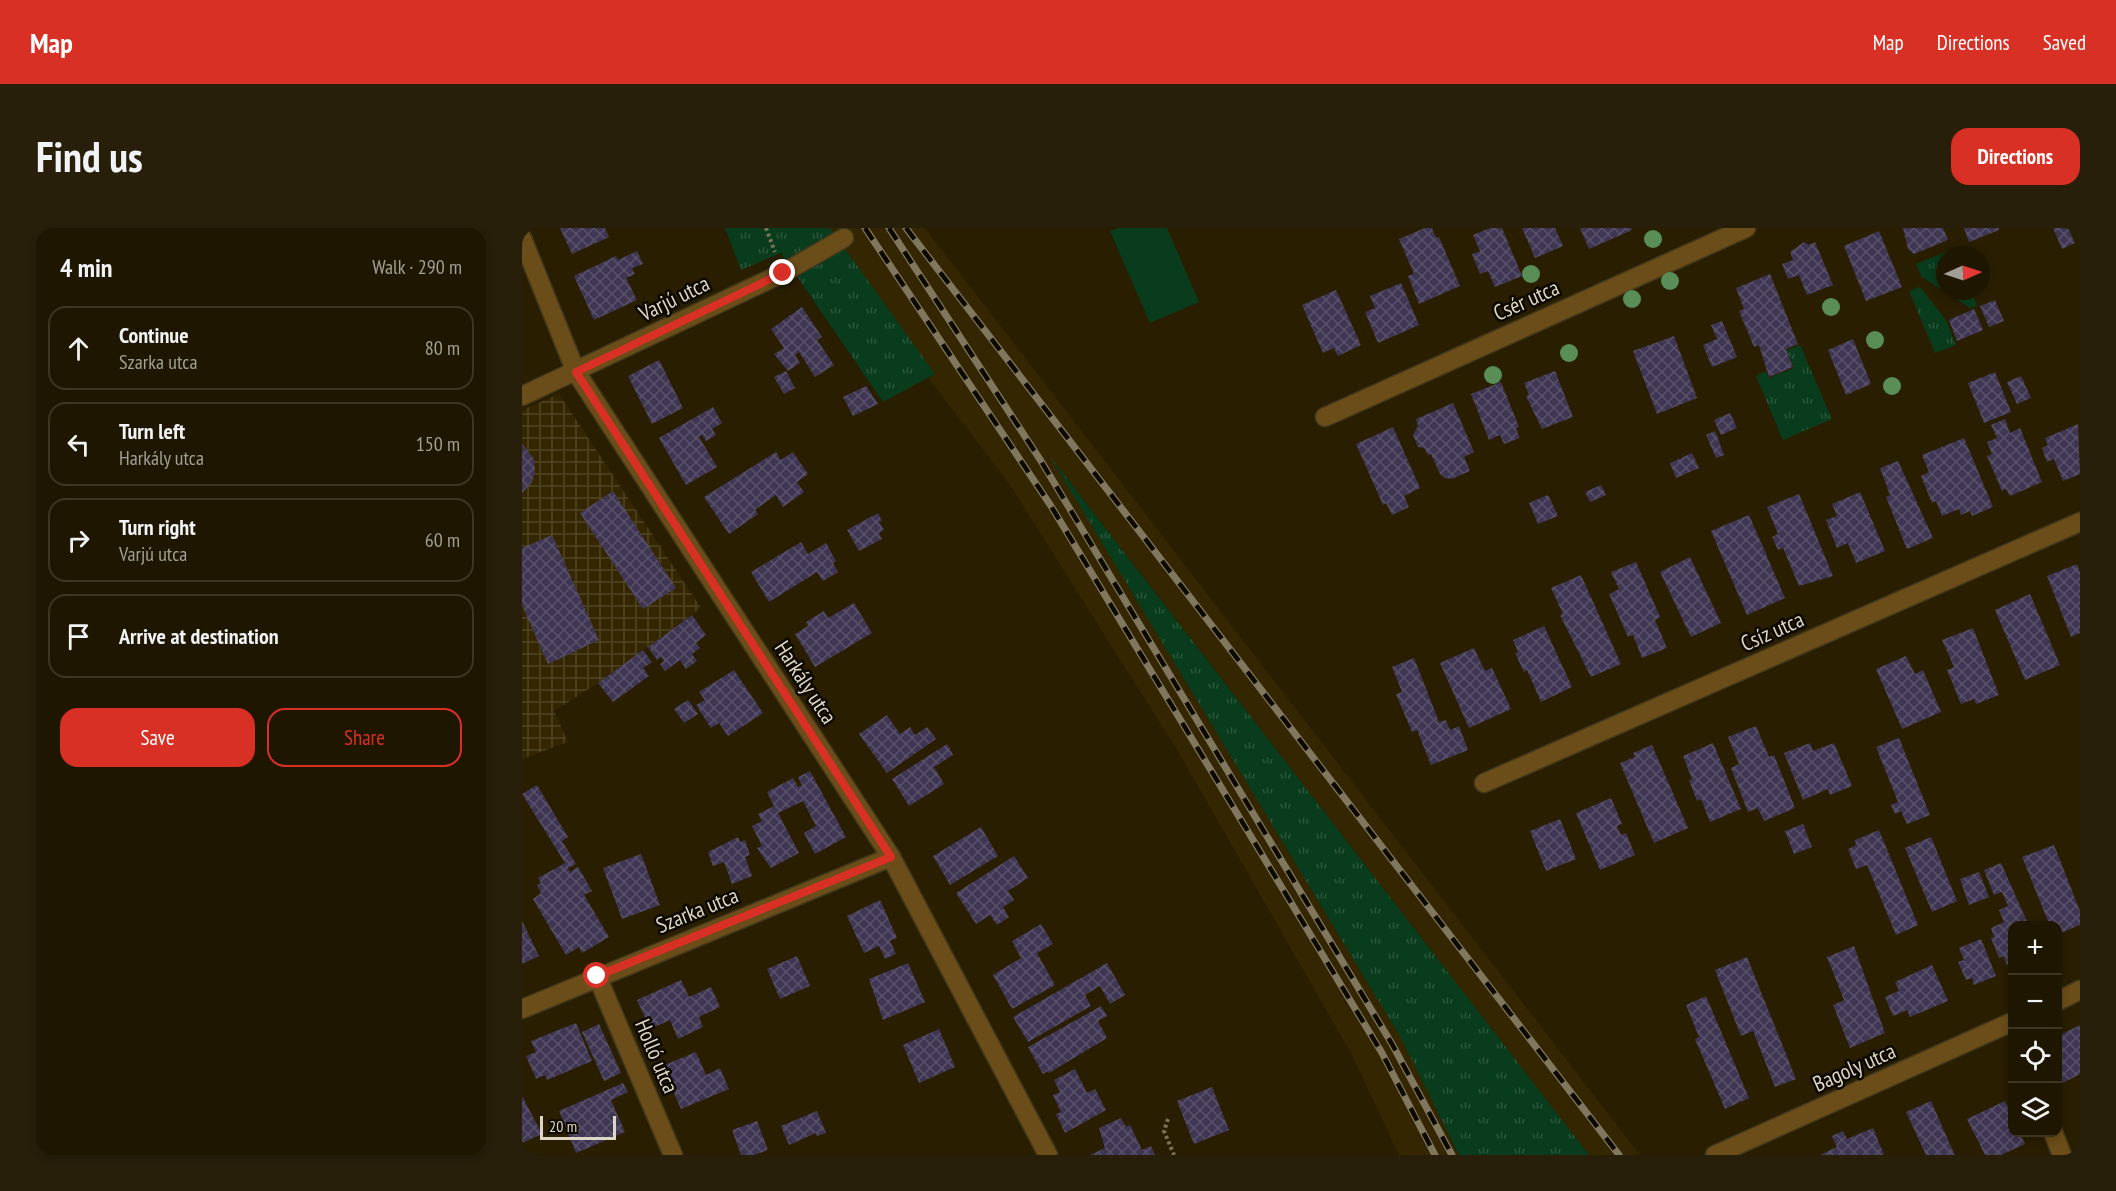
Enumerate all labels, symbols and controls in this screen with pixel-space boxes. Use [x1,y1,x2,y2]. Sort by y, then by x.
text: Map [30,24,73,61]
text: Map [1873,29,1904,56]
text: Directions [1937,29,2010,56]
text: Saved [2043,29,2086,56]
button: Directions [1951,128,2080,185]
text: Find us [36,129,143,184]
north arrow [1936,246,1990,300]
text: 4 min [60,251,113,284]
text: Walk · 290 m [372,254,462,280]
route end [769,259,795,285]
street label: Varjú utca [633,269,714,327]
street label: Csér utca [1489,273,1563,327]
text: Continue [119,321,189,349]
icon: ahead [62,332,95,365]
text: 80 m [425,335,460,361]
text: Szarka utca [119,349,197,375]
text: Turn left [119,417,185,445]
icon: left [62,428,95,461]
text: 150 m [416,431,460,457]
text: Harkály utca [119,445,204,471]
text: Turn right [119,513,196,541]
icon: right [62,524,95,557]
text: 60 m [425,527,460,553]
text: Varjú utca [119,541,187,567]
street label: Csíz utca [1736,605,1808,657]
icon: arrive [62,620,95,653]
text: Arrive at destination [119,622,279,650]
street label: Harkály utca [769,635,843,729]
button: Save [60,708,255,767]
button: Share [267,708,462,767]
street label: Szarka utca [652,881,742,939]
map controls [2008,921,2062,1137]
button: + [2008,921,2062,975]
route start [583,962,609,988]
button: − [2008,975,2062,1029]
street label: Holló utca [629,1015,685,1097]
button: locate [2008,1029,2062,1083]
street label: Bagoly utca [1808,1036,1900,1098]
button: layers [2008,1083,2062,1137]
scale bar [540,1113,616,1140]
text: 20 m [549,1116,577,1136]

